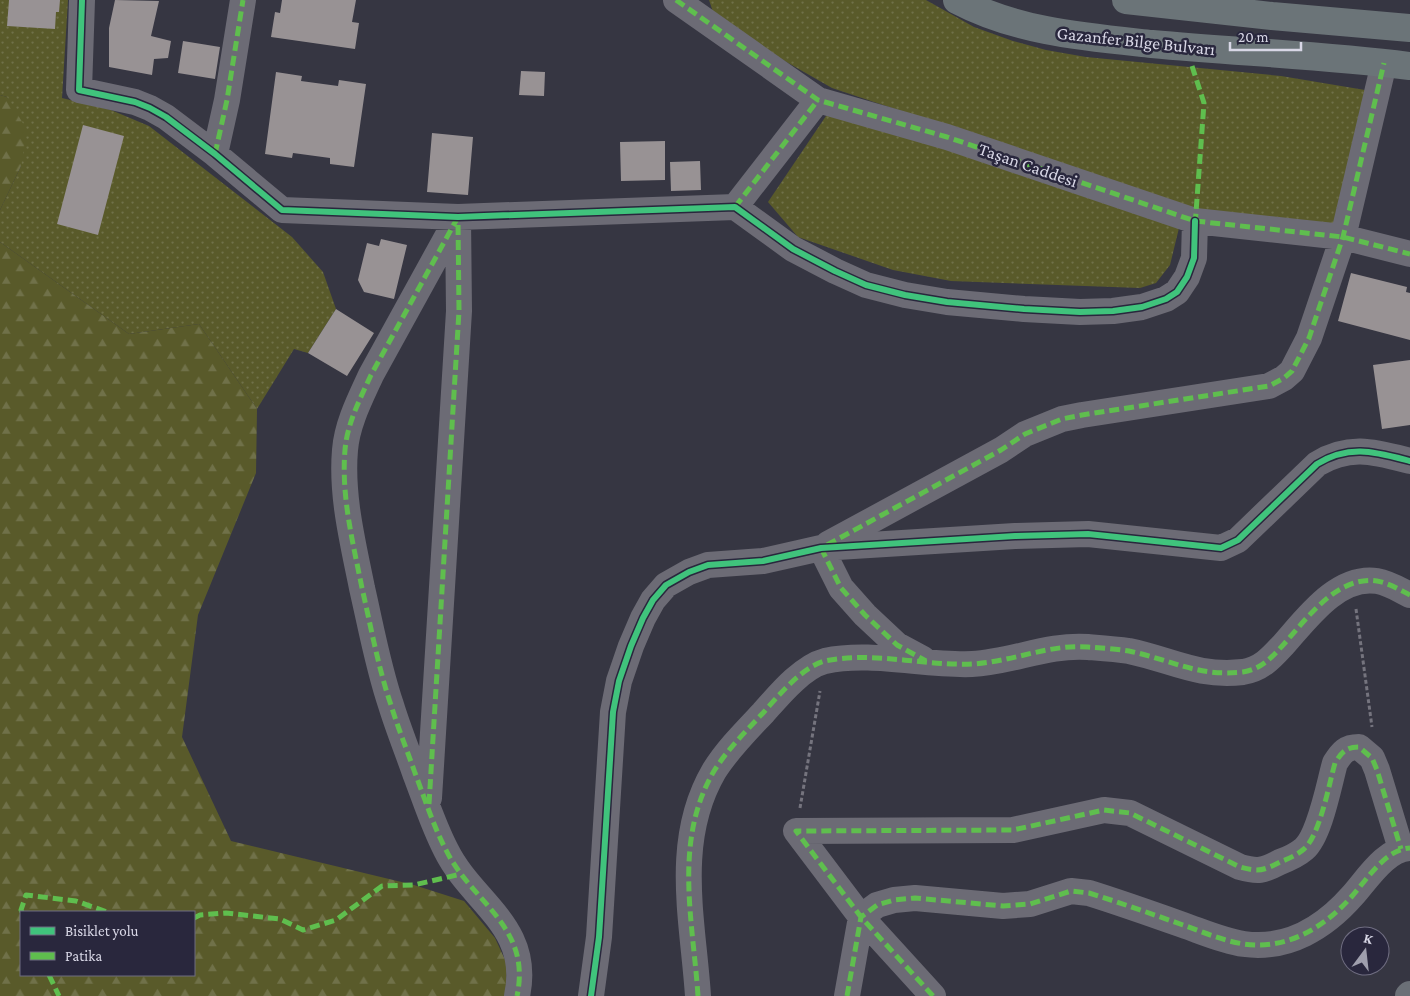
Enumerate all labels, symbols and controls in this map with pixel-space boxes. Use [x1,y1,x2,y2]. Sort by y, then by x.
scale bar [1230,20,1301,52]
street label: Gazanfer Bilge Bulvarı [1056,23,1216,59]
text: 20 m [1238,29,1269,45]
street label: Taşan Caddesi [976,139,1080,191]
legend [20,911,195,976]
text: Bisiklet yolu [65,923,139,940]
north arrow [1340,926,1390,976]
text: K [1362,930,1376,948]
text: Patika [65,948,102,964]

